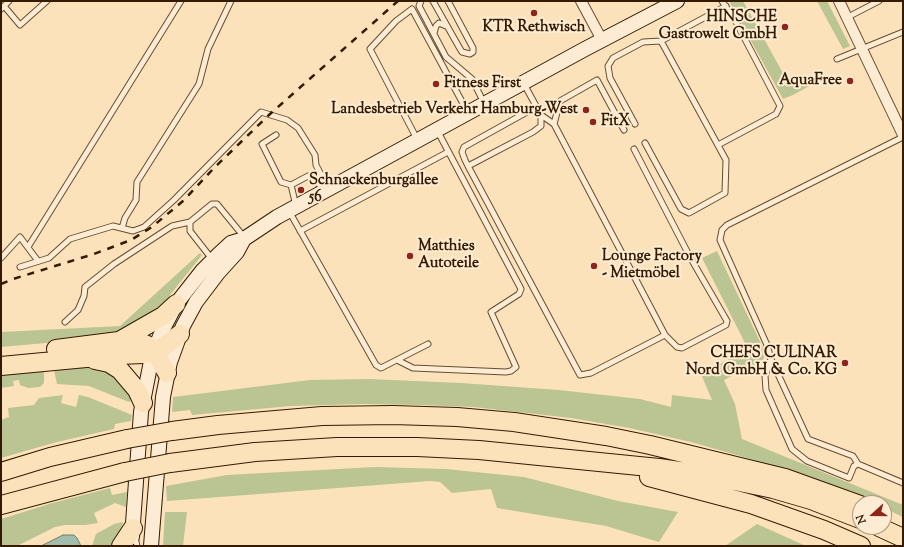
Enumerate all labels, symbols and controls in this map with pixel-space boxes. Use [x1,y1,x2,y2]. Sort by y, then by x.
marker: KTR Rethwisch [529,8,539,18]
place label: HINSCHE Gastrowelt GmbH [659,9,777,44]
place label: KTR Rethwisch [483,19,585,37]
marker: HINSCHE Gastrowelt GmbH [780,22,790,32]
place label: AquaFree [779,72,842,90]
place label: Fitness First [444,75,521,93]
marker: AquaFree [845,76,855,86]
marker: Fitness First [431,79,441,89]
place label: Landesbetrieb Verkehr Hamburg-West [331,101,578,119]
marker: Landesbetrieb Verkehr Hamburg-West [581,105,591,115]
place label: FitX [601,113,630,131]
marker: FitX [588,117,598,127]
place label: Schnackenburgallee 56 [309,172,438,207]
marker: Schnackenburgallee 56 [296,185,306,195]
place label: Matthies Autoteile [418,238,479,273]
place label: Lounge Factory - Mietmöbel [602,248,702,283]
marker: Matthies Autoteile [405,251,415,261]
marker: Lounge Factory - Mietmöbel [589,261,599,271]
place label: CHEFS CULINAR Nord GmbH & Co. KG [686,345,837,380]
marker: CHEFS CULINAR Nord GmbH & Co. KG [840,358,850,368]
north arrow [852,495,892,535]
text: N [853,512,871,526]

